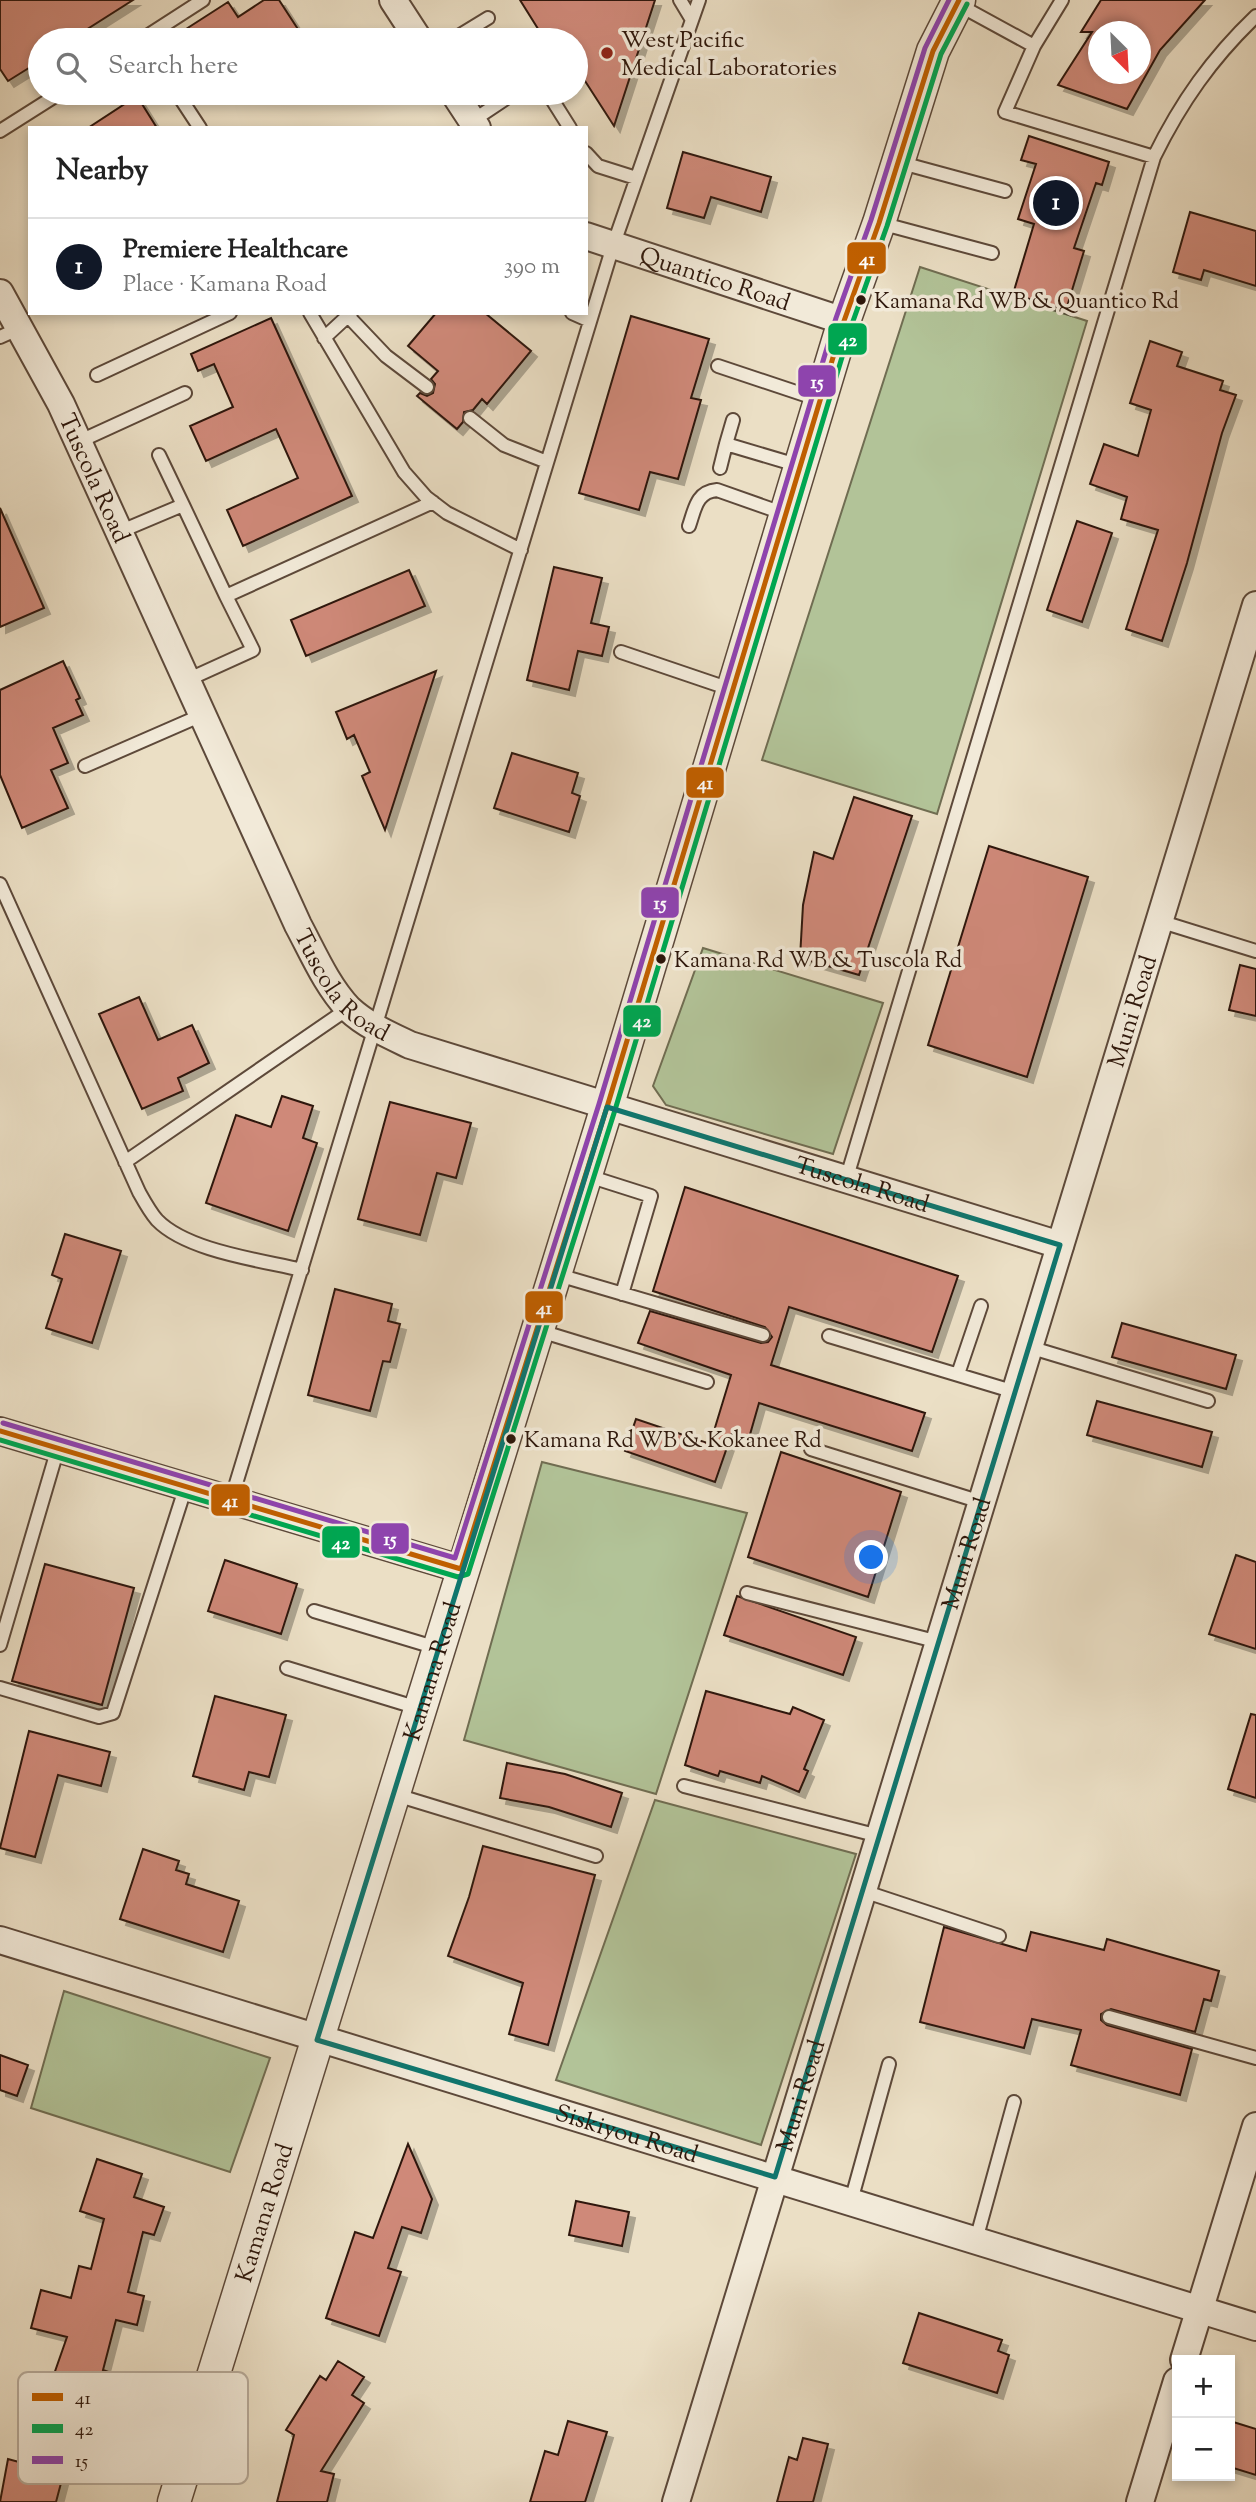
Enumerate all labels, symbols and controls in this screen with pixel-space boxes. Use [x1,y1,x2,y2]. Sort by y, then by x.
north arrow [1088,21,1151,84]
place label: West Pacific Medical Laboratories [621,24,837,86]
search box [28,28,588,105]
marker: West Pacific Medical Laboratories [599,45,615,61]
icon: search [52,48,90,86]
text: Search here [108,48,238,85]
text: Nearby [56,150,148,193]
pin: 1 [1033,177,1079,229]
text: Premiere Healthcare [123,232,348,269]
street label: Quantico Road [635,240,795,321]
line badge: 41 [846,241,887,275]
text: 41 [858,247,876,274]
text: 1 [75,251,83,284]
text: 390 m [504,251,560,284]
text: Place · Kamana Road [123,269,327,302]
place label: Kamana Rd WB & Quantico Rd [874,287,1179,319]
marker: Kamana Rd WB & Quantico Rd [854,293,868,307]
line badge: 42 [827,322,868,356]
text: 42 [838,328,857,355]
line badge: 15 [797,364,837,398]
text: 15 [811,370,824,397]
street label: Tuscola Road [49,409,137,549]
line badge: 41 [685,766,725,799]
text: 41 [696,771,714,798]
line badge: 15 [640,886,680,919]
text: 15 [654,891,667,918]
street label: Tuscola Road [284,924,395,1052]
place label: Kamana Rd WB & Tuscola Rd [674,946,962,978]
street label: Muni Road [1101,951,1167,1072]
marker: Kamana Rd WB & Tuscola Rd [654,952,668,966]
line badge: 42 [622,1004,662,1038]
text: 42 [632,1009,651,1036]
street label: Tuscola Road [790,1149,933,1223]
line badge: 41 [524,1290,564,1324]
text: 41 [535,1296,553,1323]
place label: Kamana Rd WB & Kokanee Rd [524,1426,822,1458]
marker: Kamana Rd WB & Kokanee Rd [504,1432,518,1446]
line badge: 41 [210,1483,251,1517]
text: 41 [221,1489,239,1516]
street label: Muni Road [935,1493,1001,1614]
line badge: 15 [370,1522,410,1555]
line badge: 42 [321,1525,361,1559]
text: 15 [384,1527,397,1554]
text: 42 [331,1531,350,1558]
your location [854,1540,888,1574]
street label: Kamana Road [396,1598,471,1745]
street label: Muni Road [769,2035,835,2156]
street label: Siskiyou Road [551,2097,702,2173]
street label: Kamana Road [228,2139,303,2287]
map controls [1172,2355,1235,2481]
button: + [1172,2355,1235,2418]
legend [18,2372,248,2484]
text: 41 [75,2386,92,2413]
text: 42 [75,2417,94,2444]
button: − [1172,2418,1235,2481]
text: 15 [75,2449,88,2476]

